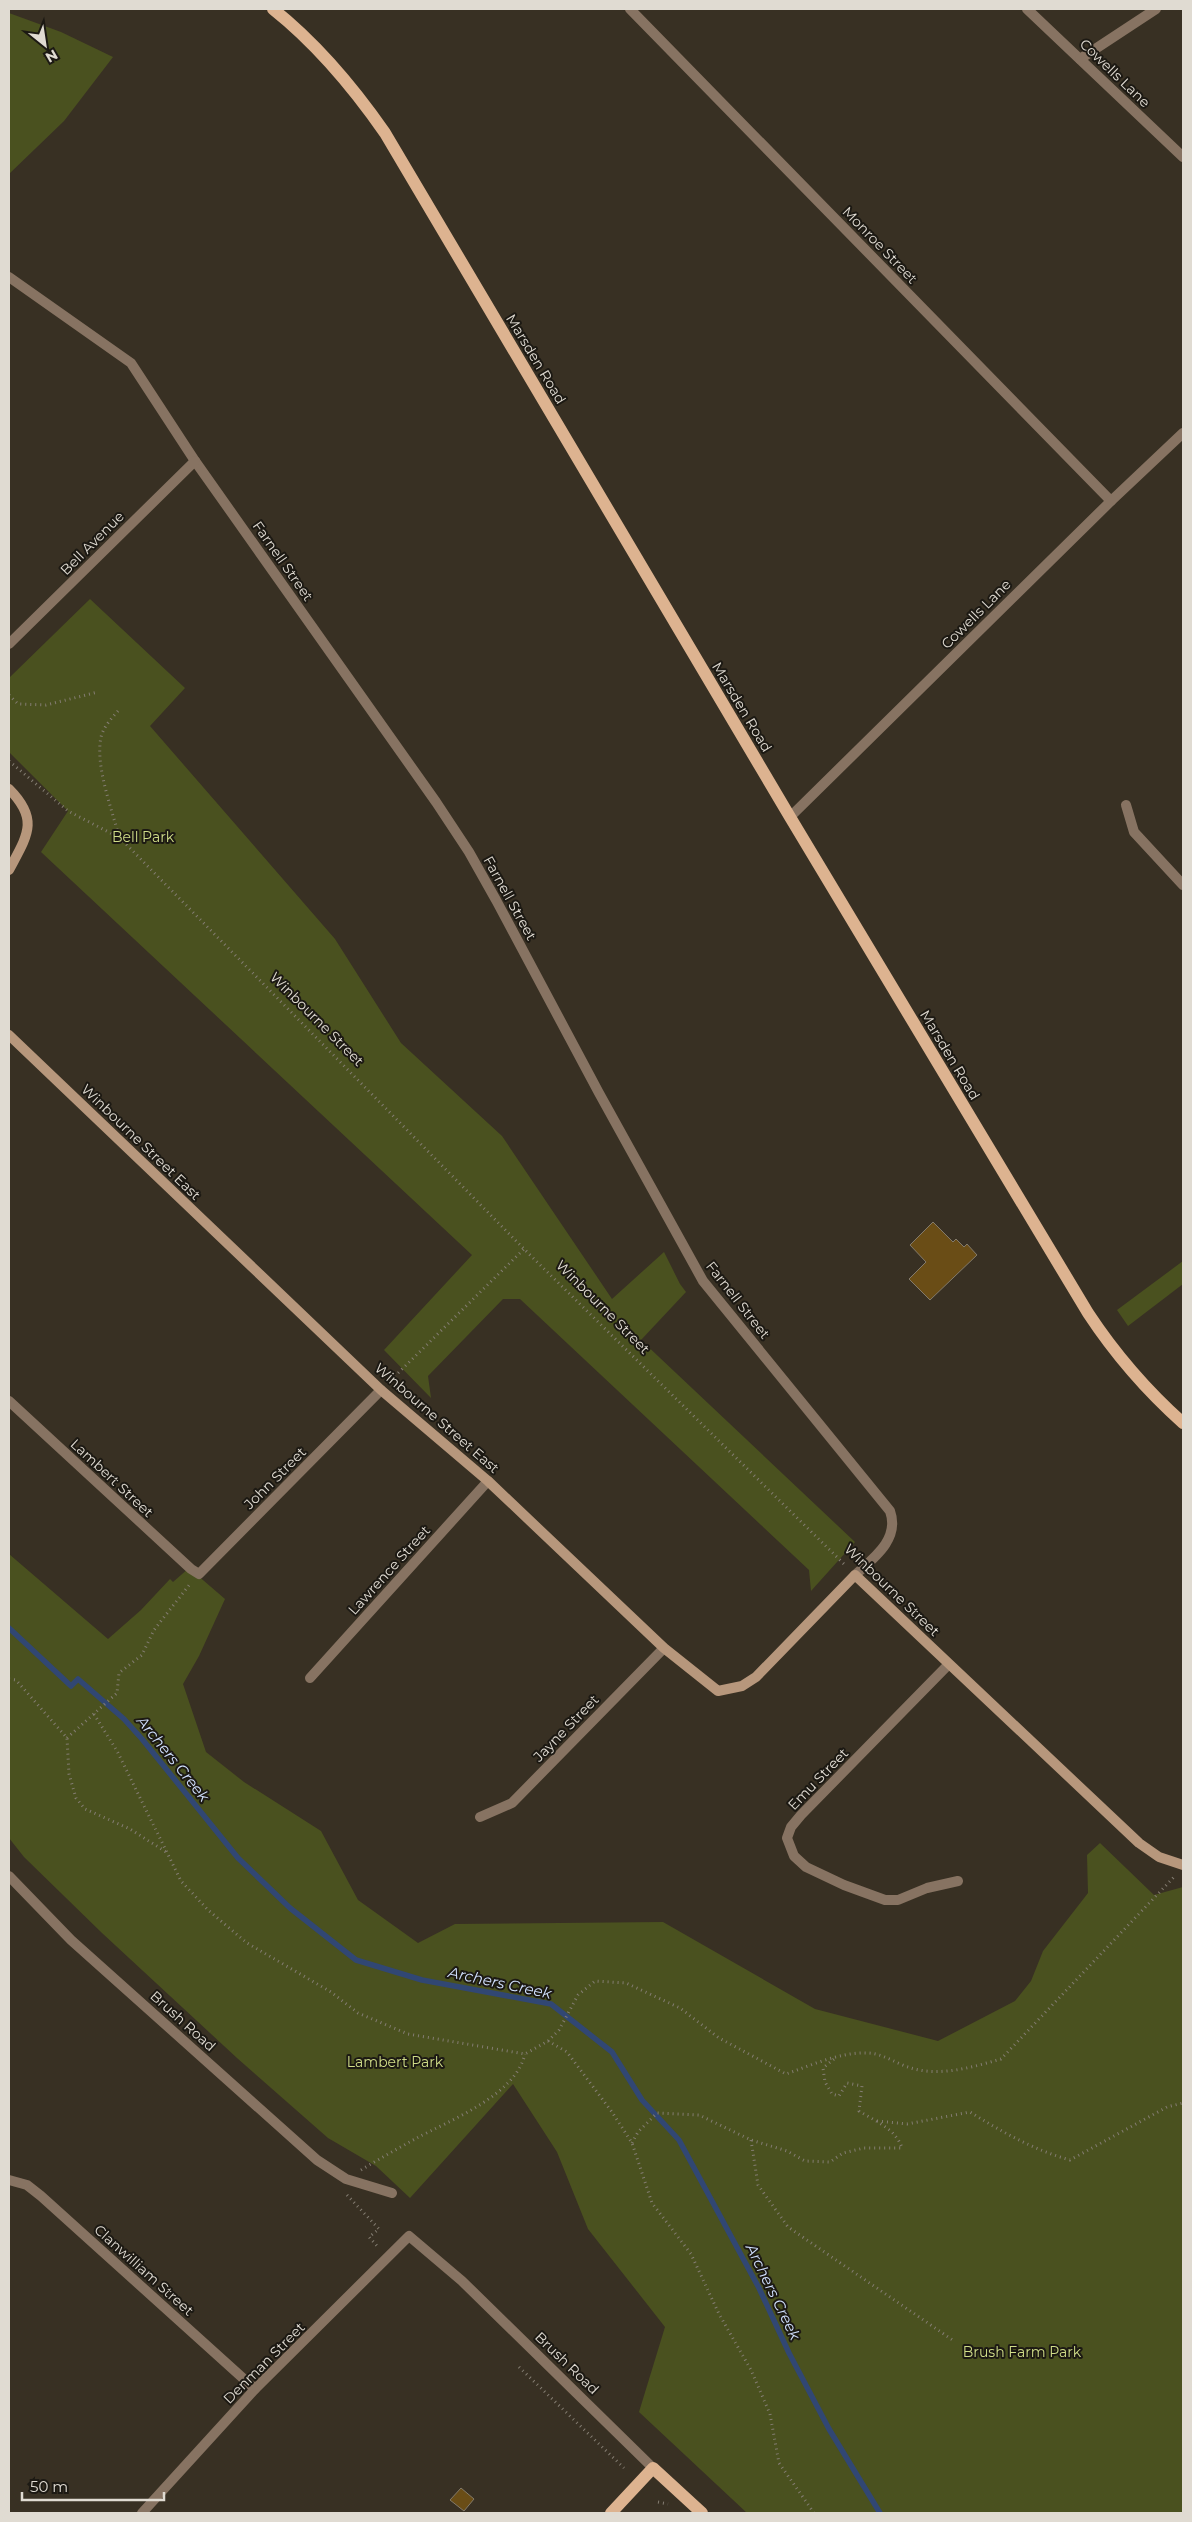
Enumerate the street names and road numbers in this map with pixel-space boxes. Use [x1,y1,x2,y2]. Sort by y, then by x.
street label: Cowells Lane [1076,35,1154,111]
street label: Monroe Street [839,203,922,288]
street label: Marsden Road [502,311,570,407]
street label: Bell Avenue [56,507,128,579]
street label: Farnell Street [249,517,317,605]
street label: Cowells Lane [937,575,1015,653]
street label: Marsden Road [708,659,776,755]
street label: Farnell Street [479,853,541,944]
street label: Winbourne Street [266,968,368,1070]
street label: Marsden Road [916,1007,984,1103]
street label: Winbourne Street East [77,1080,205,1204]
street label: Winbourne Street [552,1256,654,1358]
street label: Farnell Street [702,1258,774,1343]
street label: Winbourne Street East [371,1359,503,1477]
street label: Lambert Street [67,1435,157,1521]
street label: John Street [239,1443,310,1514]
street label: Lawrence Street [344,1521,434,1618]
street label: Winbourne Street [841,1540,944,1640]
street label: Jayne Street [529,1690,603,1766]
street label: Emu Street [784,1744,852,1814]
street label: Brush Road [146,1987,220,2055]
street label: Clanwilliam Street [91,2221,198,2320]
street label: Denman Street [219,2318,309,2408]
street label: Brush Road [531,2328,603,2398]

